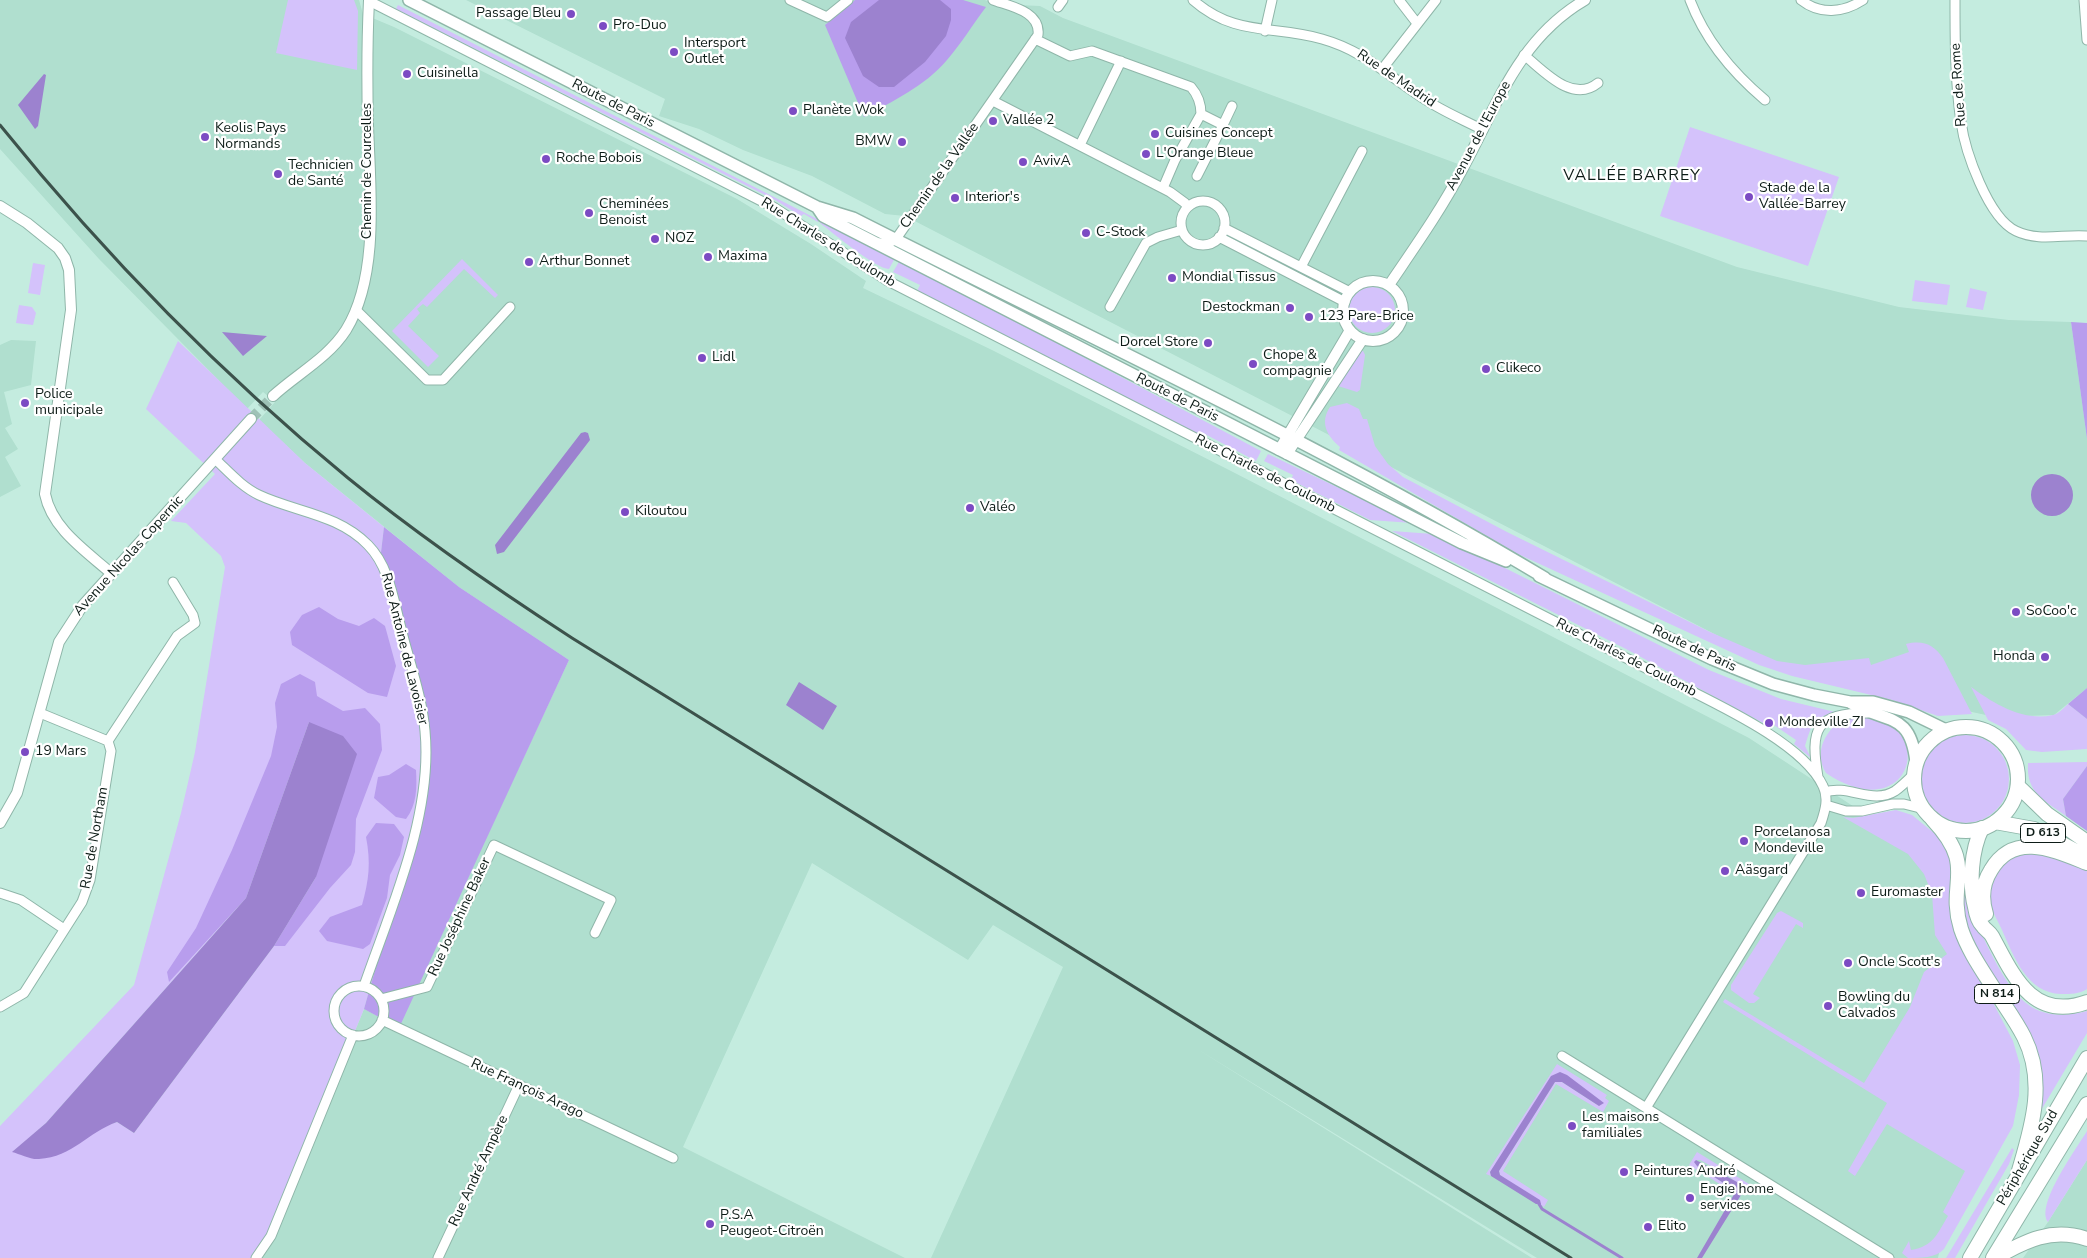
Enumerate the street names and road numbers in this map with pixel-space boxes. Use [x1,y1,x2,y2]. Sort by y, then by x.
street label: Rue de Rome [1948,43,1970,127]
street label: Rue de Madrid [1353,46,1439,112]
street label: Route de Paris [569,76,657,132]
street label: Avenue de l'Europe [1443,78,1515,194]
street label: Chemin de Courcelles [360,103,376,239]
street label: Chemin de la Vallée [897,120,983,232]
street label: Rue Charles de Coulomb [758,195,898,291]
street label: Route de Paris [1133,370,1221,426]
street label: Rue Charles de Coulomb [1192,431,1338,517]
street label: Avenue Nicolas Copernic [71,492,187,620]
street label: Rue Antoine de Lavoisier [377,571,431,727]
street label: Rue Charles de Coulomb [1553,615,1699,701]
street label: Route de Paris [1649,622,1739,676]
street label: Rue de Northam [78,786,112,890]
road number: D 613 [2020,824,2066,842]
street label: Rue Joséphine Baker [425,855,495,979]
road number: N 814 [1974,984,2020,1004]
street label: Rue François Arago [468,1056,586,1122]
street label: Périphérique Sud [1994,1107,2062,1209]
street label: Rue André Ampère [446,1113,512,1229]

